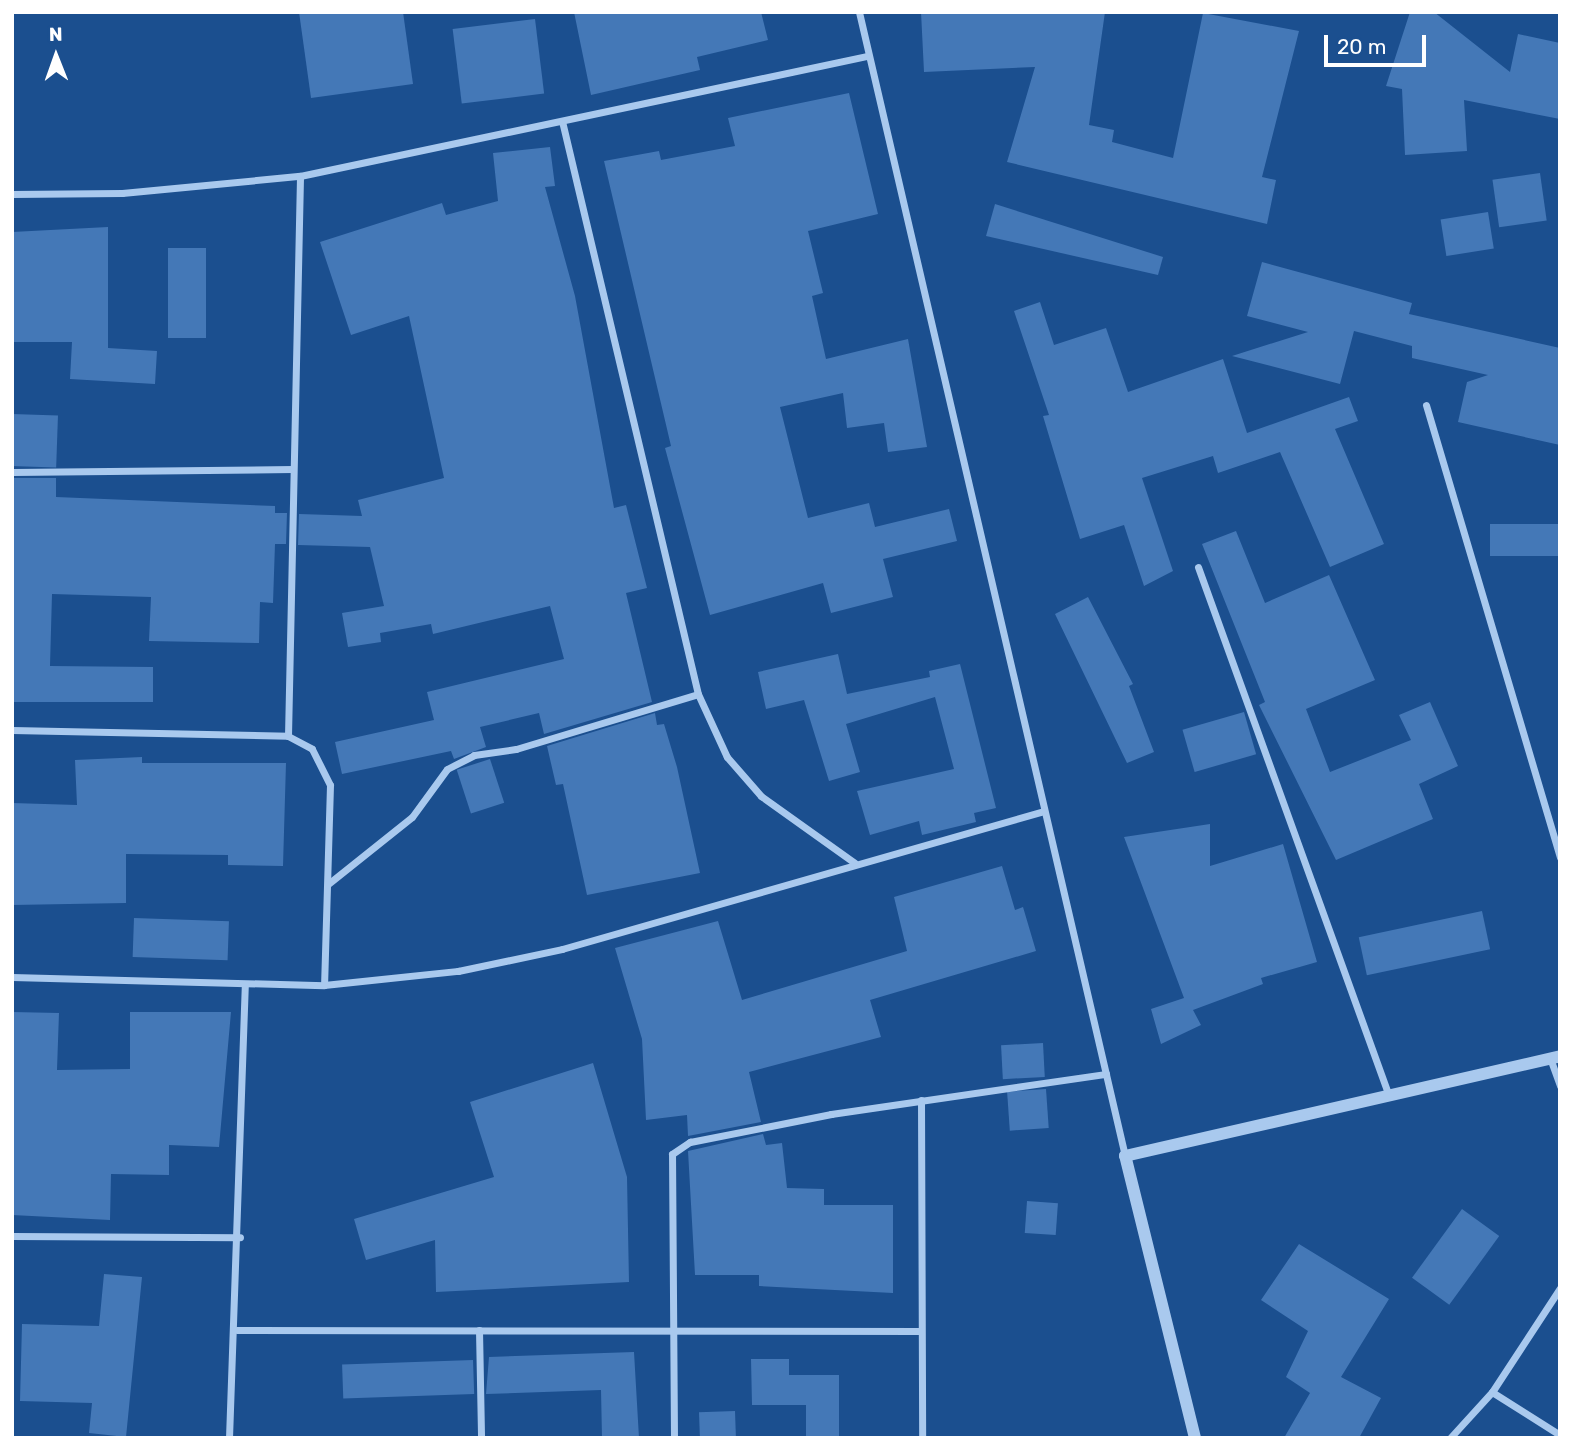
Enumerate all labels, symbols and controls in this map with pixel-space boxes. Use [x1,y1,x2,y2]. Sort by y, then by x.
north arrow [21,21,91,91]
scale bar [1327,21,1428,65]
text: N [49,23,63,46]
text: 20 m [1337,34,1386,59]

